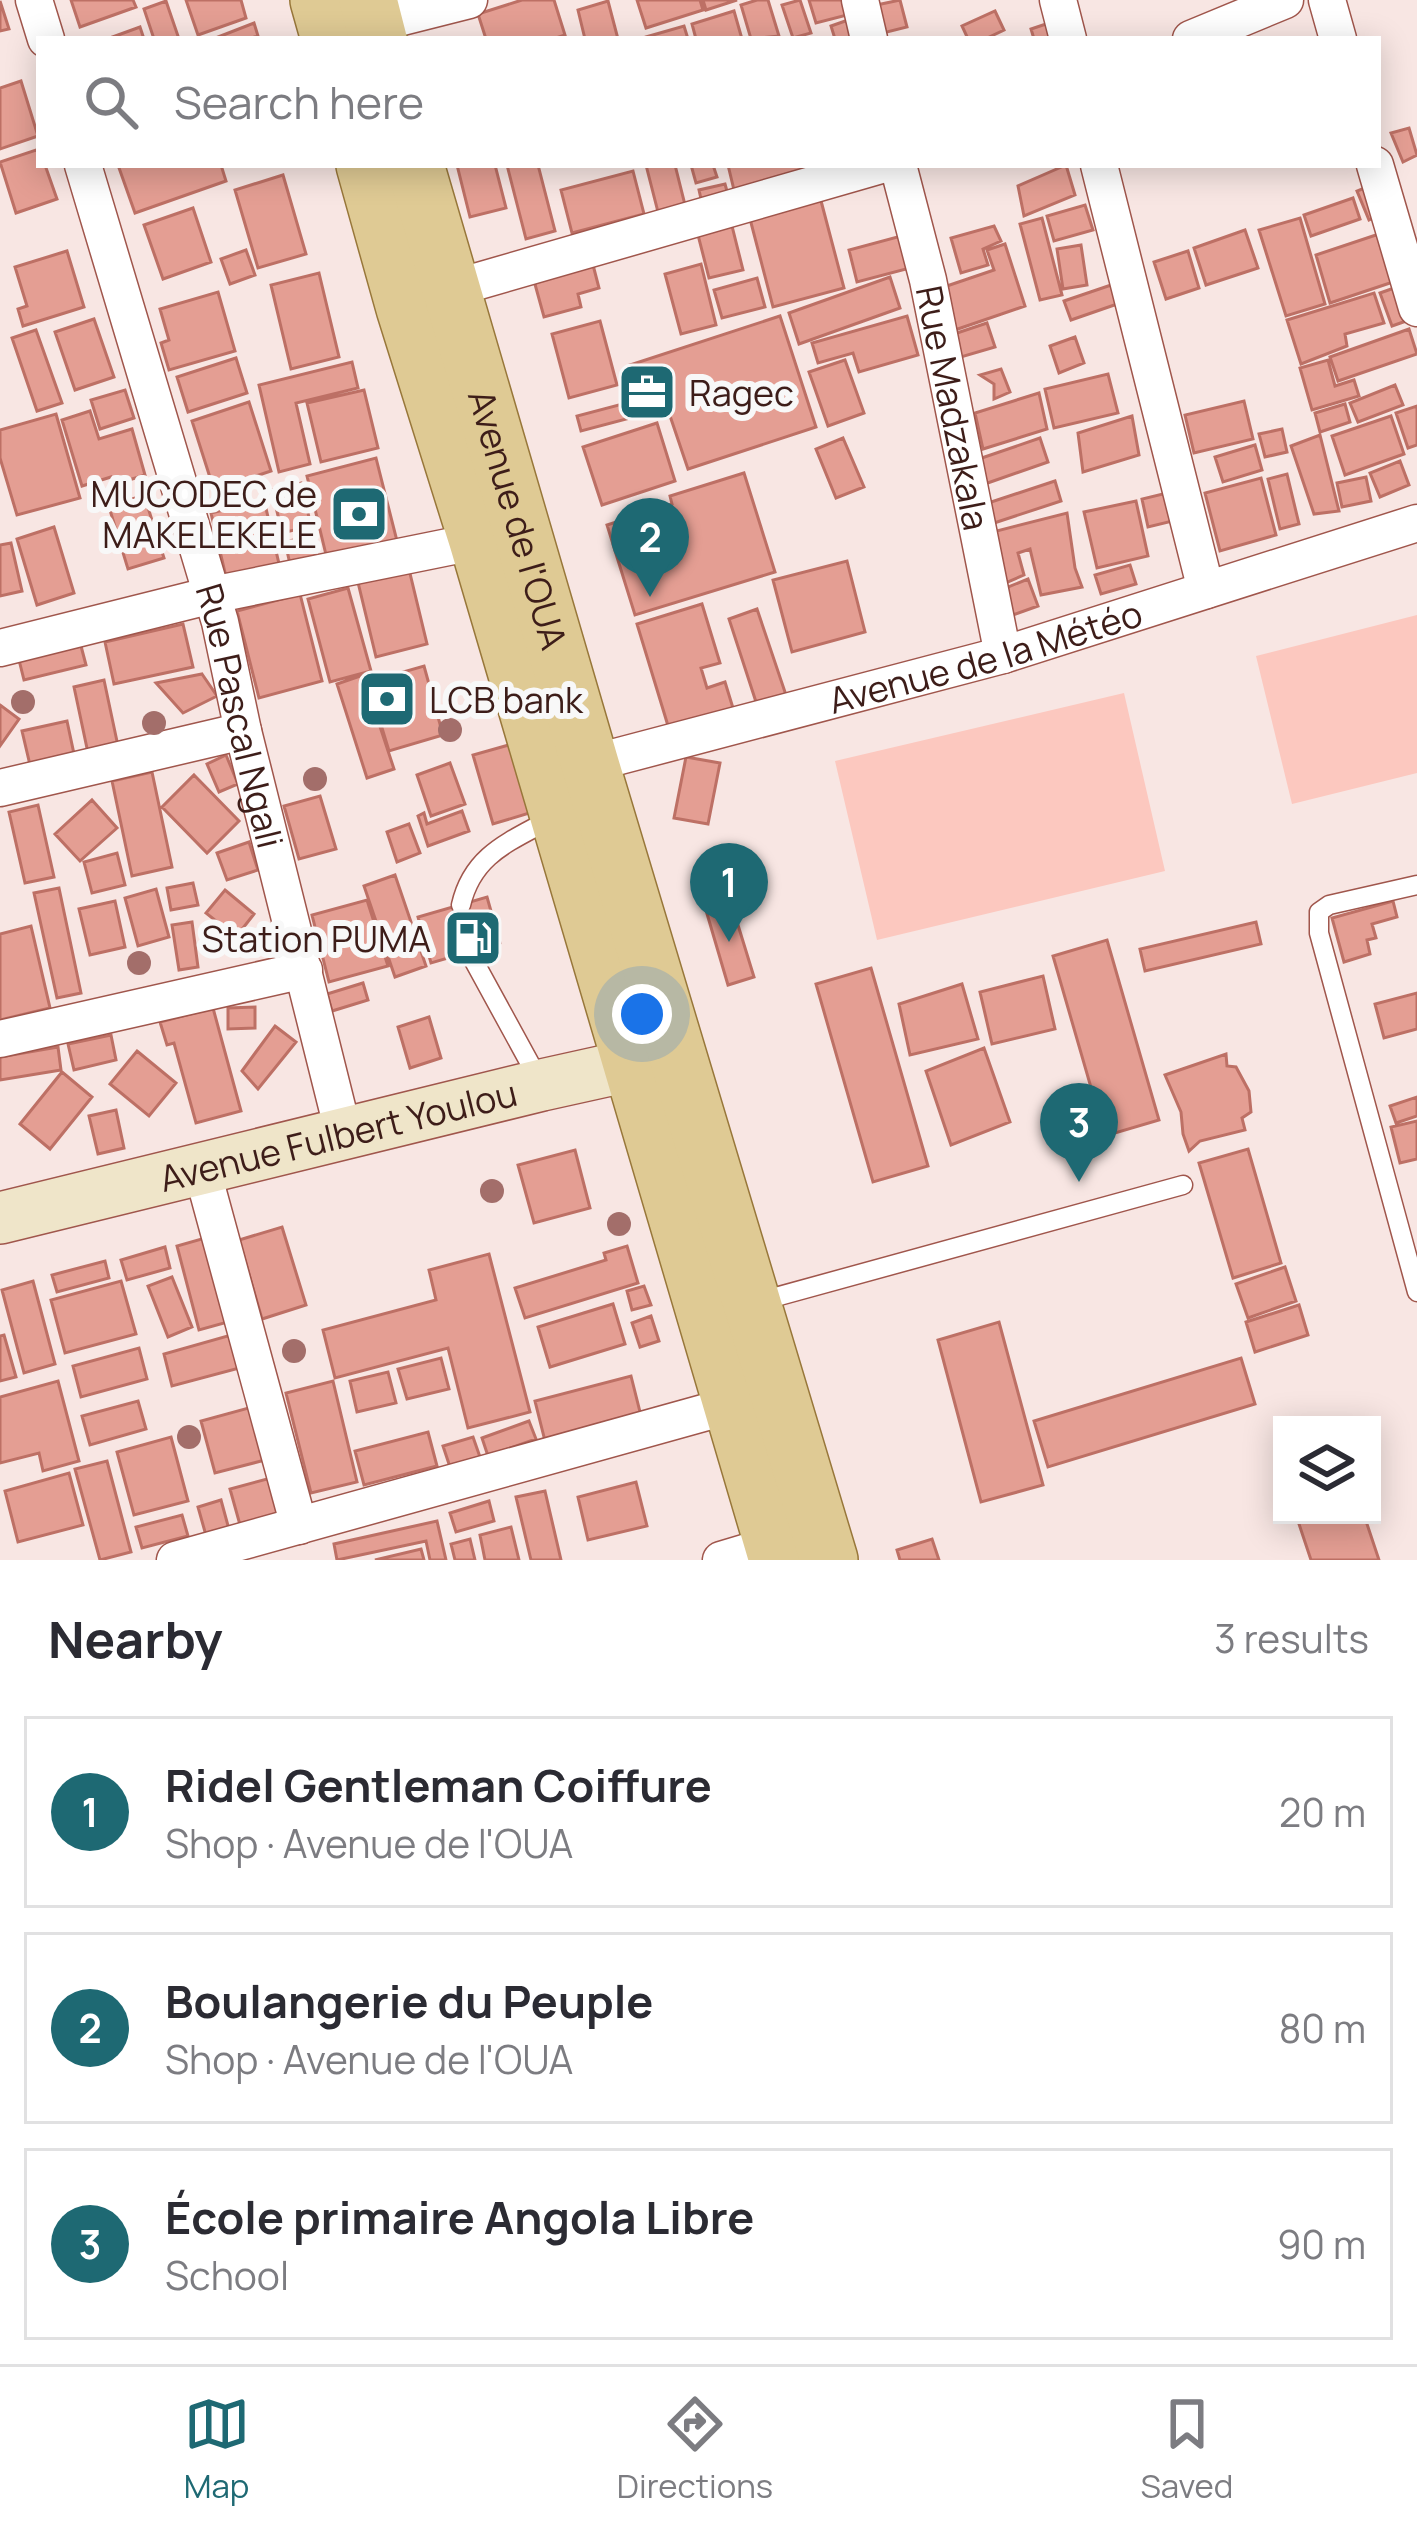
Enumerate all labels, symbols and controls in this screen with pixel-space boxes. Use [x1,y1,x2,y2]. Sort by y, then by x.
search box [36,36,1381,168]
icon: search [78,69,144,135]
text: Search here [174,71,424,133]
street label: Rue Madzakala [905,281,1002,534]
office icon: Ragec [616,361,678,423]
place label: Ragec [689,368,794,417]
street label: Avenue de l'OUA [457,384,580,655]
place label: MUCODEC de MAKELEKELE [91,469,317,559]
bank icon: MUCODEC de MAKELEKELE [328,483,390,545]
pin: 2 [611,498,689,597]
street label: Rue Pascal Ngali [185,577,296,853]
street label: Avenue de la Météo [823,588,1148,724]
bank icon: LCB bank [356,668,418,730]
place label: LCB bank [429,675,584,724]
pin: 1 [690,843,768,942]
fuel station icon: Station PUMA [442,907,504,969]
place label: Station PUMA [202,914,431,963]
your location [612,984,672,1044]
street label: Avenue Fulbert Youlou [154,1068,522,1203]
pin: 3 [1040,1083,1118,1182]
map controls [1273,1416,1381,1524]
button: layers [1273,1416,1381,1524]
text: Nearby [48,1604,223,1673]
text: 3 results [1214,1611,1369,1665]
text: Ridel Gentleman Coiffure [165,1754,712,1816]
text: 1 [81,1785,99,1839]
text: 20 m [1279,1785,1366,1839]
text: Shop · Avenue de l'OUA [165,1816,573,1870]
text: Boulangerie du Peuple [165,1970,653,2032]
text: 2 [78,2001,102,2055]
text: 80 m [1279,2001,1366,2055]
text: Shop · Avenue de l'OUA [165,2032,573,2086]
text: École primaire Angola Libre [165,2186,754,2248]
text: 3 [79,2217,101,2271]
text: 90 m [1277,2217,1366,2271]
text: School [165,2248,289,2302]
tab: Map [184,2391,250,2508]
tab: Directions [617,2391,773,2508]
tab: Saved [1140,2391,1233,2508]

